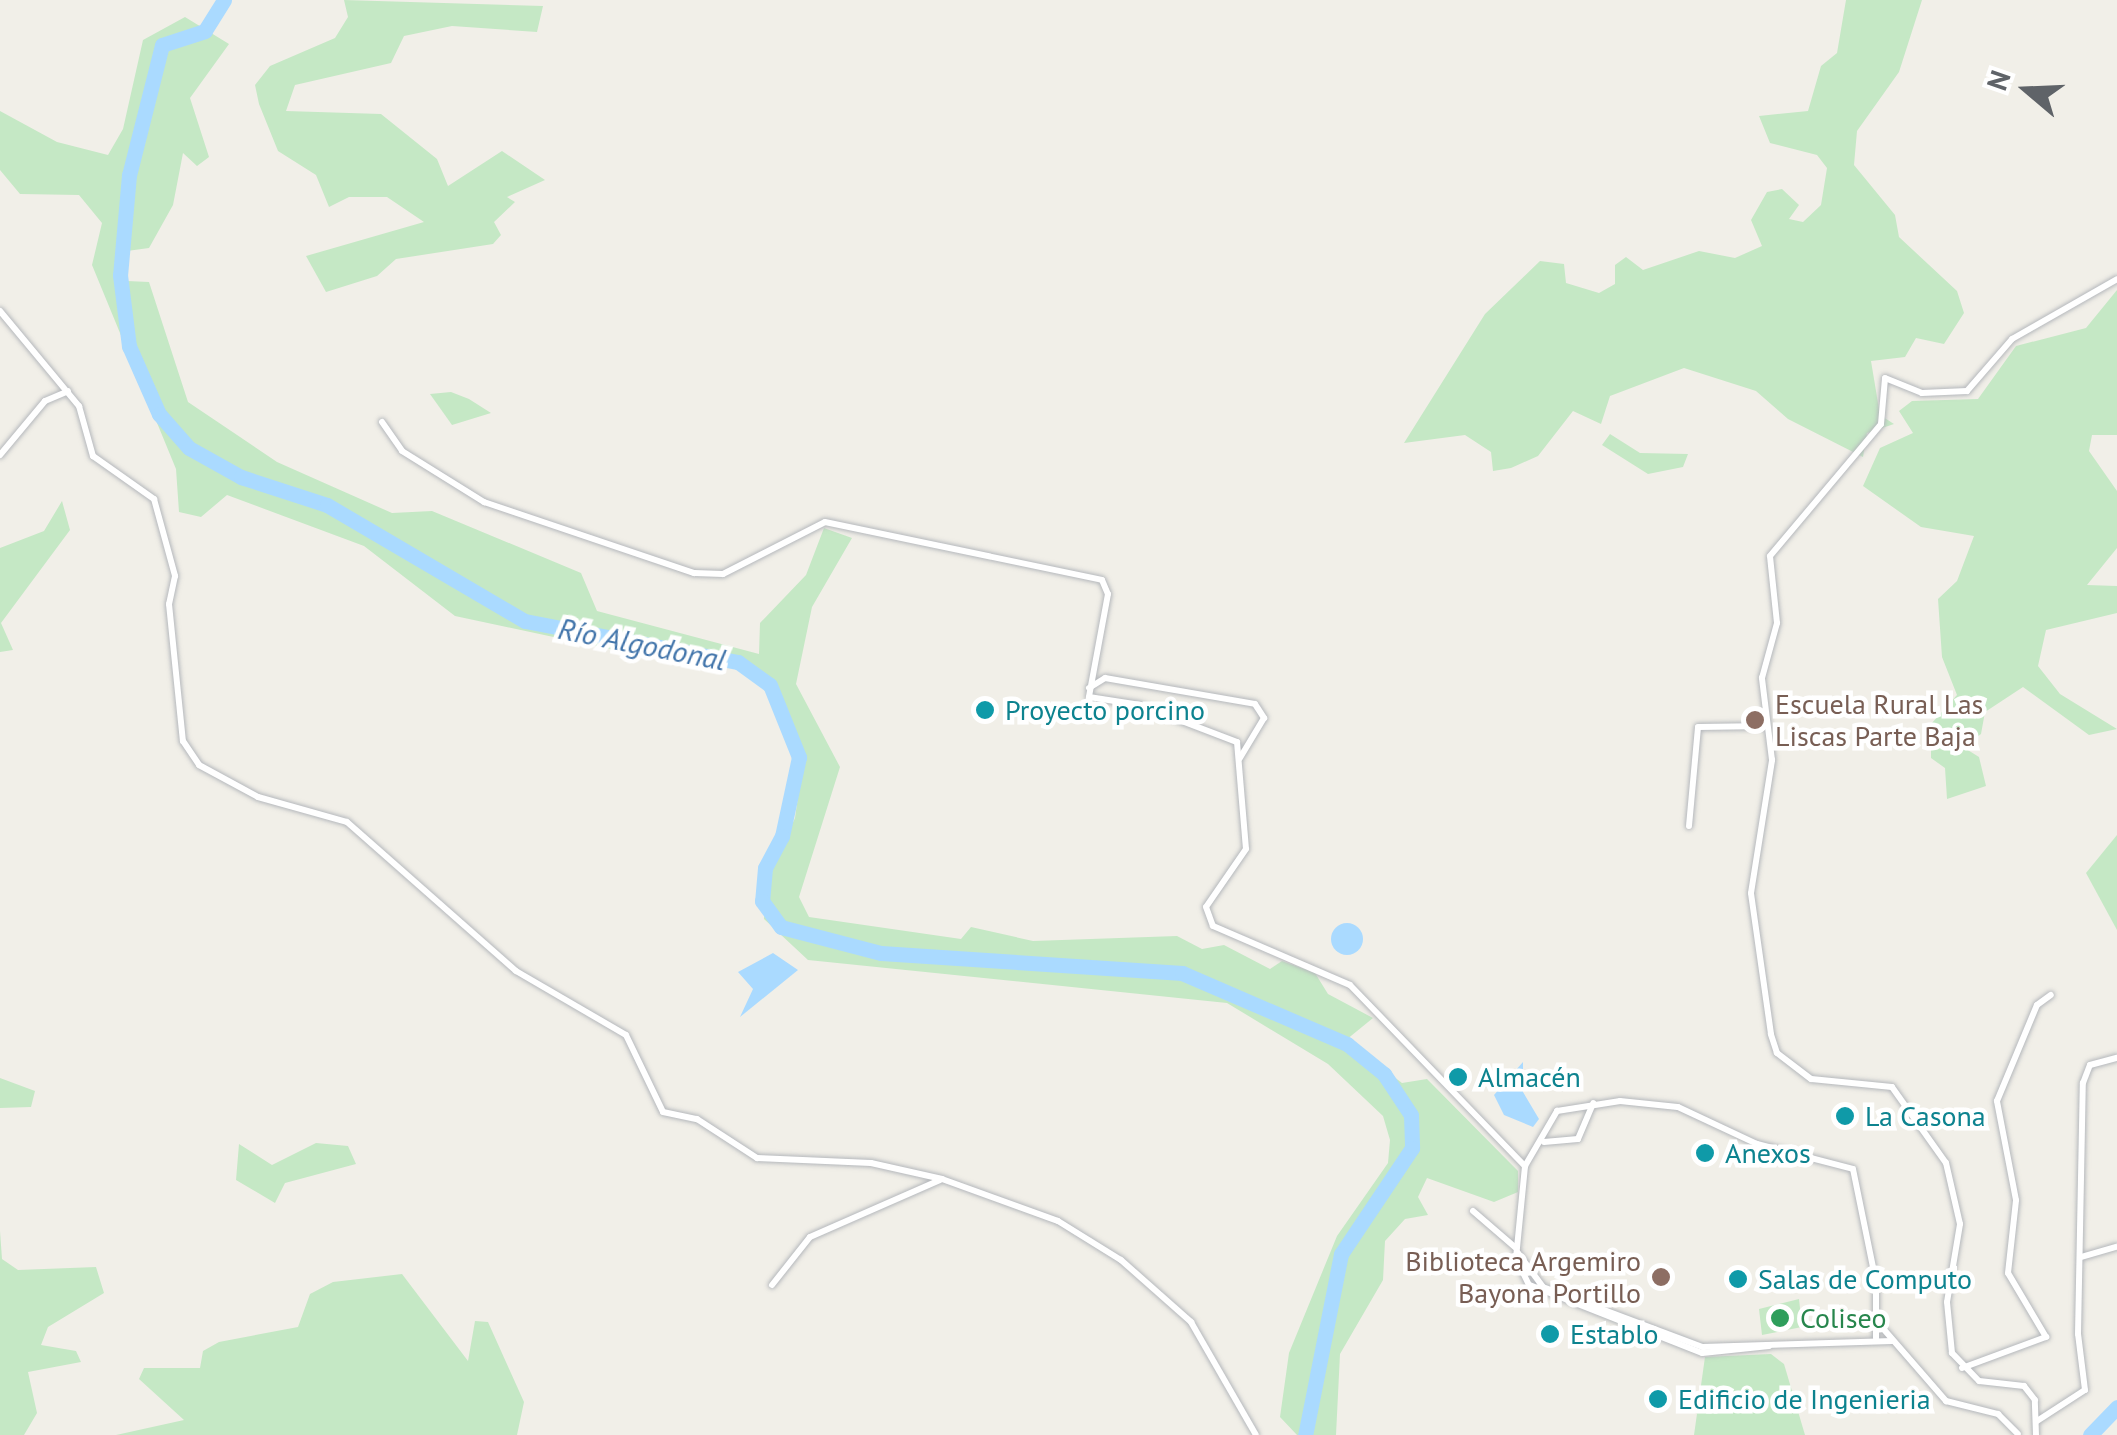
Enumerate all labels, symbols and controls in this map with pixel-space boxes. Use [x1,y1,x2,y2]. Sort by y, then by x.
north arrow [1977,40,2077,140]
text: N [1978,65,2019,95]
water label: Río Algodonal [555,610,729,678]
place label: Escuela Rural Las Liscas Parte Baja [1775,687,1983,753]
place label: Proyecto porcino [1005,693,1205,727]
marker: Proyecto porcino [974,699,996,721]
marker: Escuela Rural Las Liscas Parte Baja [1744,709,1766,731]
place label: Almacén [1478,1060,1581,1094]
marker: Almacén [1447,1066,1469,1088]
place label: La Casona [1865,1099,1986,1133]
marker: La Casona [1834,1105,1856,1127]
place label: Anexos [1725,1136,1811,1170]
marker: Anexos [1694,1142,1716,1164]
place label: Biblioteca Argemiro Bayona Portillo [1404,1244,1641,1310]
place label: Salas de Computo [1758,1262,1972,1296]
marker: Biblioteca Argemiro Bayona Portillo [1650,1266,1672,1288]
marker: Salas de Computo [1727,1268,1749,1290]
place label: Coliseo [1800,1301,1886,1335]
marker: Coliseo [1769,1307,1791,1329]
place label: Establo [1570,1317,1658,1351]
marker: Establo [1539,1323,1561,1345]
place label: Edificio de Ingenieria [1678,1382,1931,1416]
marker: Edificio de Ingenieria [1647,1388,1669,1410]

